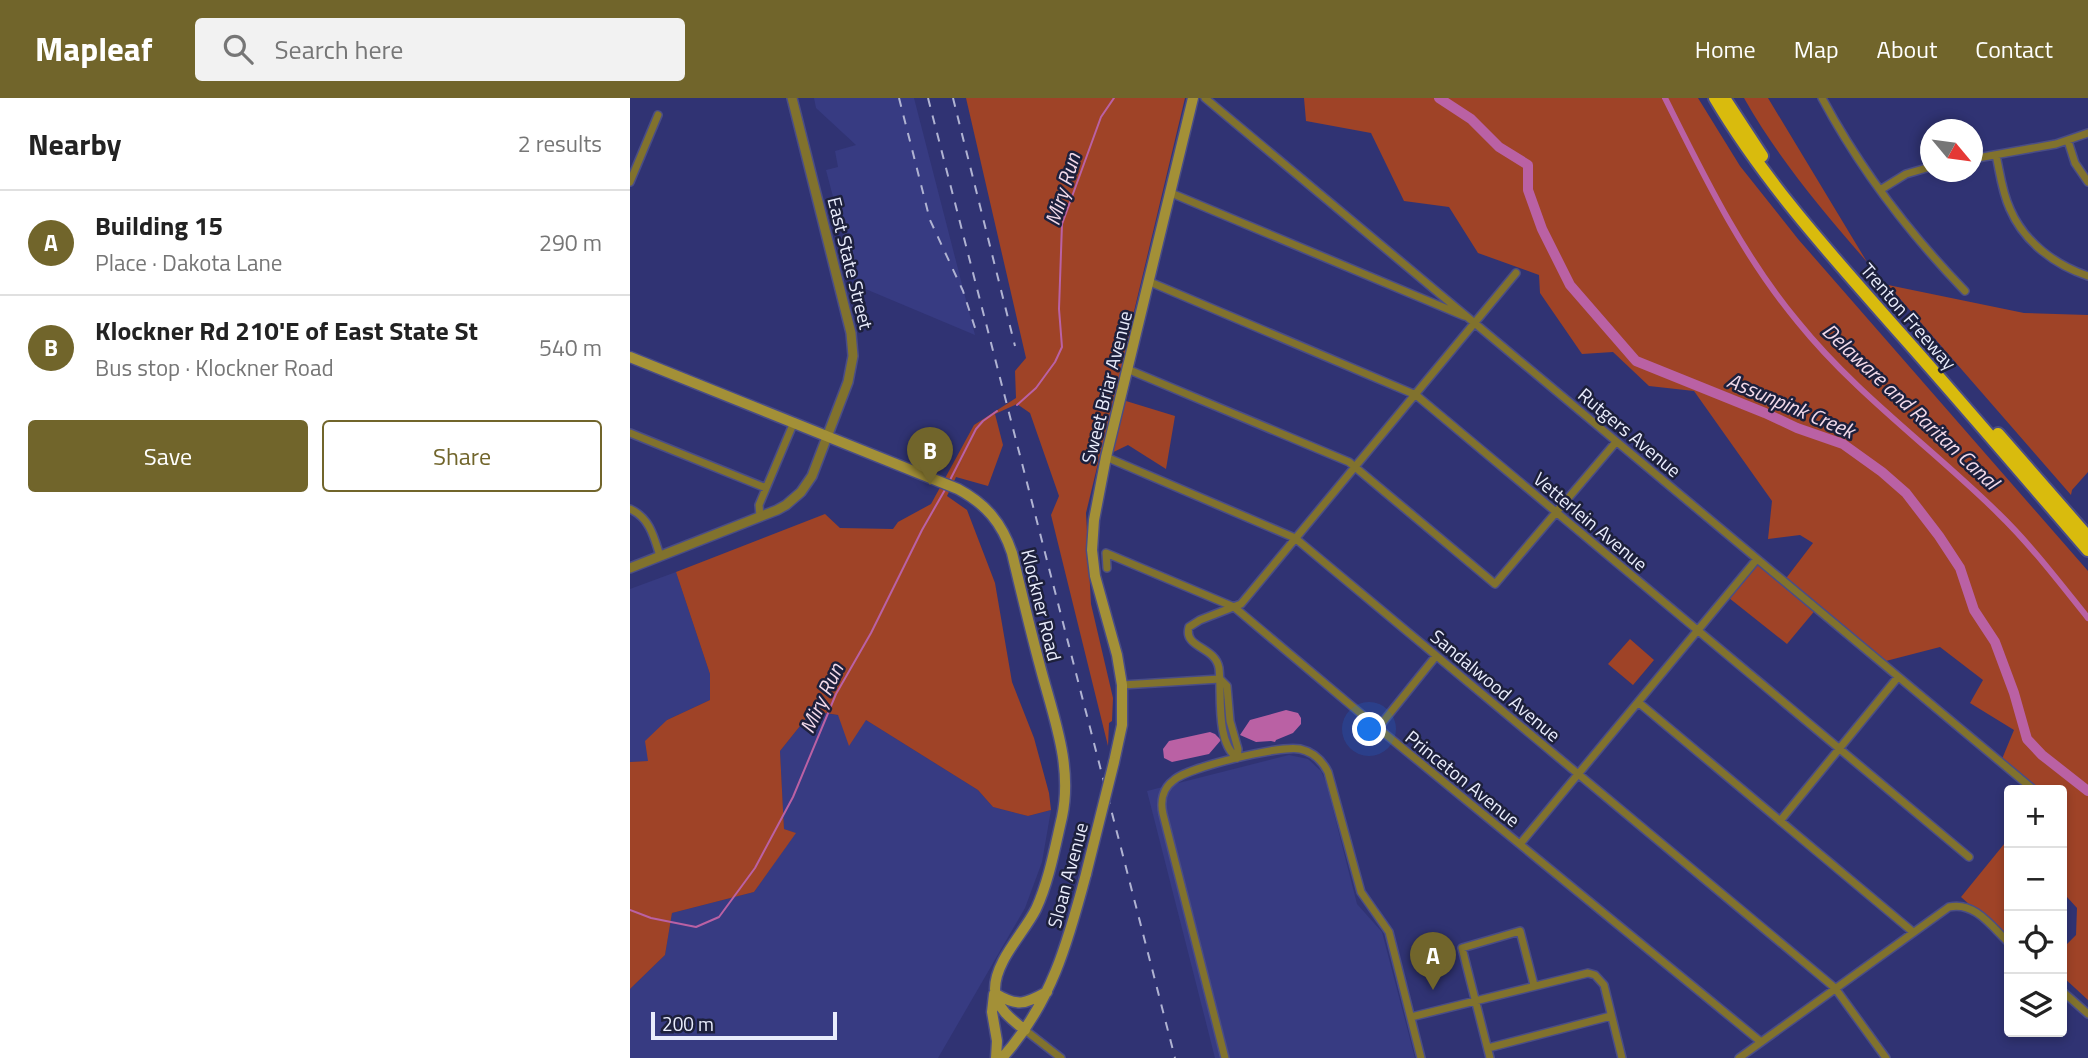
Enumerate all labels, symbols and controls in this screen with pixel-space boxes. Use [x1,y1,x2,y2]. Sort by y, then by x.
search box [195,18,685,81]
text: Mapleaf [35,24,153,74]
icon: search [219,30,257,68]
text: Search here [275,30,403,69]
text: Home [1695,31,1756,67]
text: Map [1794,31,1839,67]
text: About [1877,31,1937,67]
text: Contact [1975,31,2053,67]
north arrow [1920,119,1983,182]
text: Nearby [28,121,121,167]
text: 2 results [518,126,602,161]
water label: Miry Run [1036,148,1088,229]
street label: East State Street [821,194,882,333]
text: Building 15 [95,206,223,245]
text: A [44,225,58,260]
text: 290 m [539,225,602,260]
text: Place · Dakota Lane [95,245,282,280]
street label: Trenton Freeway [1854,256,1964,376]
street label: Sweet Briar Avenue [1073,307,1139,467]
text: Klockner Rd 210'E of East State St [95,311,478,350]
water label: Delaware and Raritan Canal [1815,315,2008,498]
text: B [44,330,58,365]
text: 540 m [539,330,602,365]
text: Bus stop · Klockner Road [95,350,334,385]
water label: Assunpink Creek [1722,364,1862,447]
street label: Rutgers Avenue [1572,380,1688,484]
button: Save [28,420,308,492]
button: Share [322,420,602,492]
pin: B [907,427,953,485]
street label: Vetterlein Avenue [1527,464,1655,578]
street label: Klockner Road [1014,546,1070,664]
street label: Sandalwood Avenue [1425,622,1567,748]
water label: Miry Run [791,657,851,738]
your location [1352,712,1386,746]
street label: Princeton Avenue [1399,723,1527,833]
map controls [2004,785,2067,1037]
button: + [2004,785,2067,848]
street label: Sloan Avenue [1039,819,1095,931]
button: − [2004,848,2067,911]
button: locate [2004,911,2067,974]
pin: A [1410,932,1456,990]
button: layers [2004,974,2067,1037]
scale bar [651,1009,836,1041]
text: 200 m [662,1009,714,1038]

